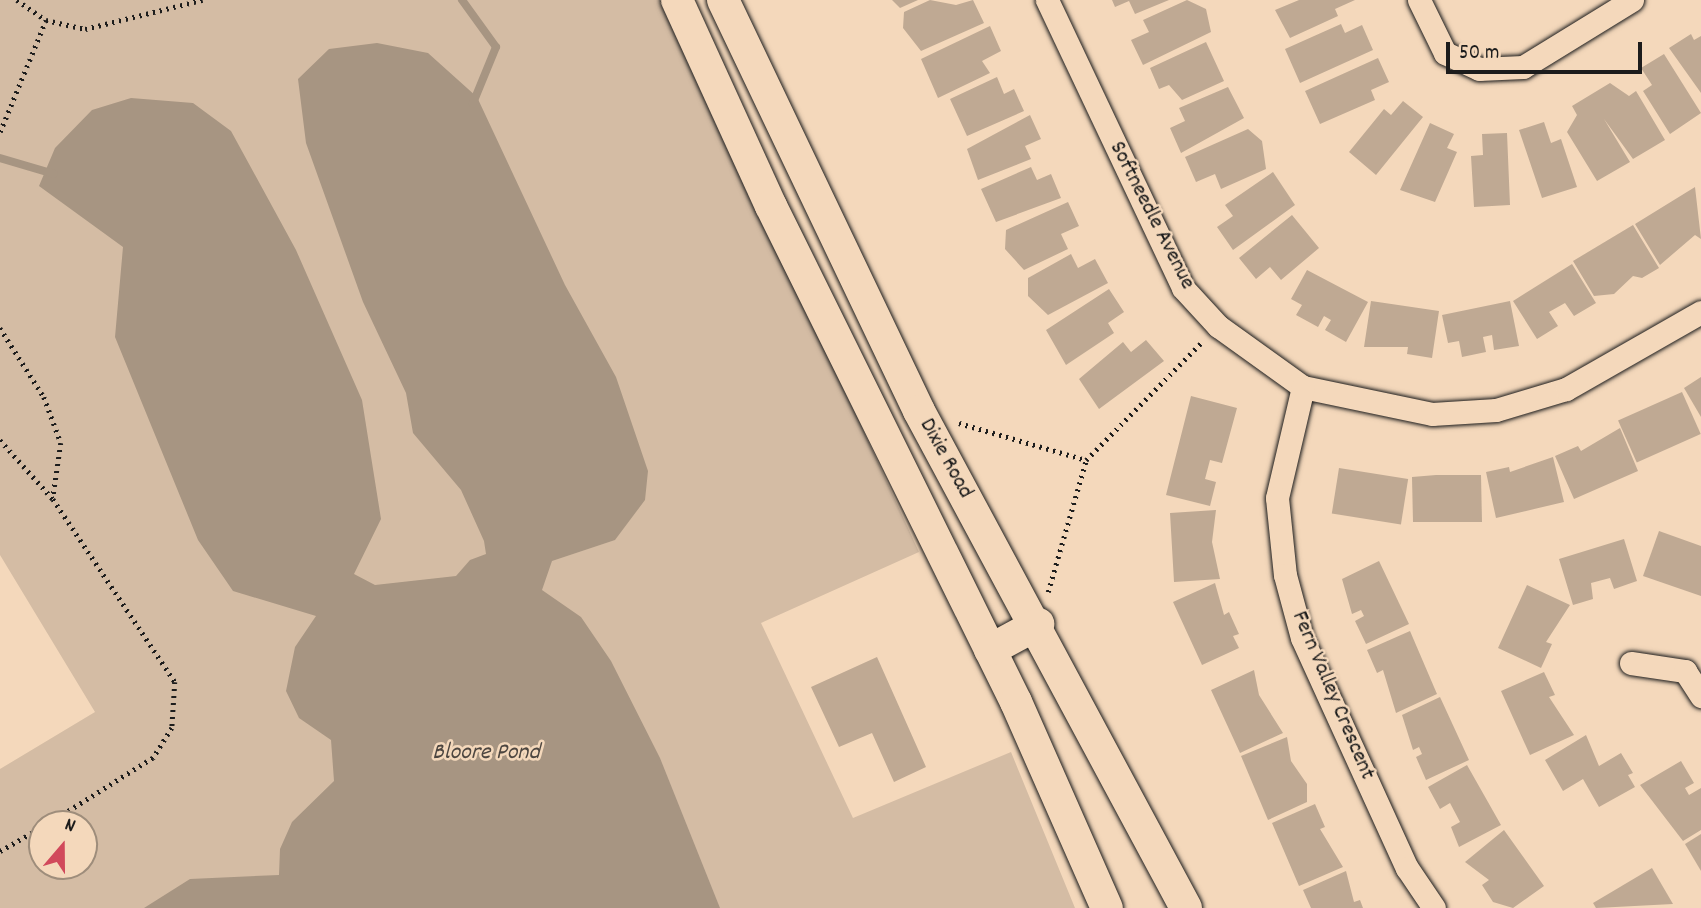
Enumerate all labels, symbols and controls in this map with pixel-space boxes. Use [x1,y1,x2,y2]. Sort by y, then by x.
scale bar [1449,28,1645,72]
text: 50 m [1459,39,1499,69]
street label: Softneedle Avenue [1102,137,1200,295]
street label: Dixie Road [912,414,978,504]
street label: Fern Valley Crescent [1284,608,1380,784]
water label: Bloore Pond [432,740,540,768]
north arrow [28,810,98,880]
text: N [61,812,79,841]

